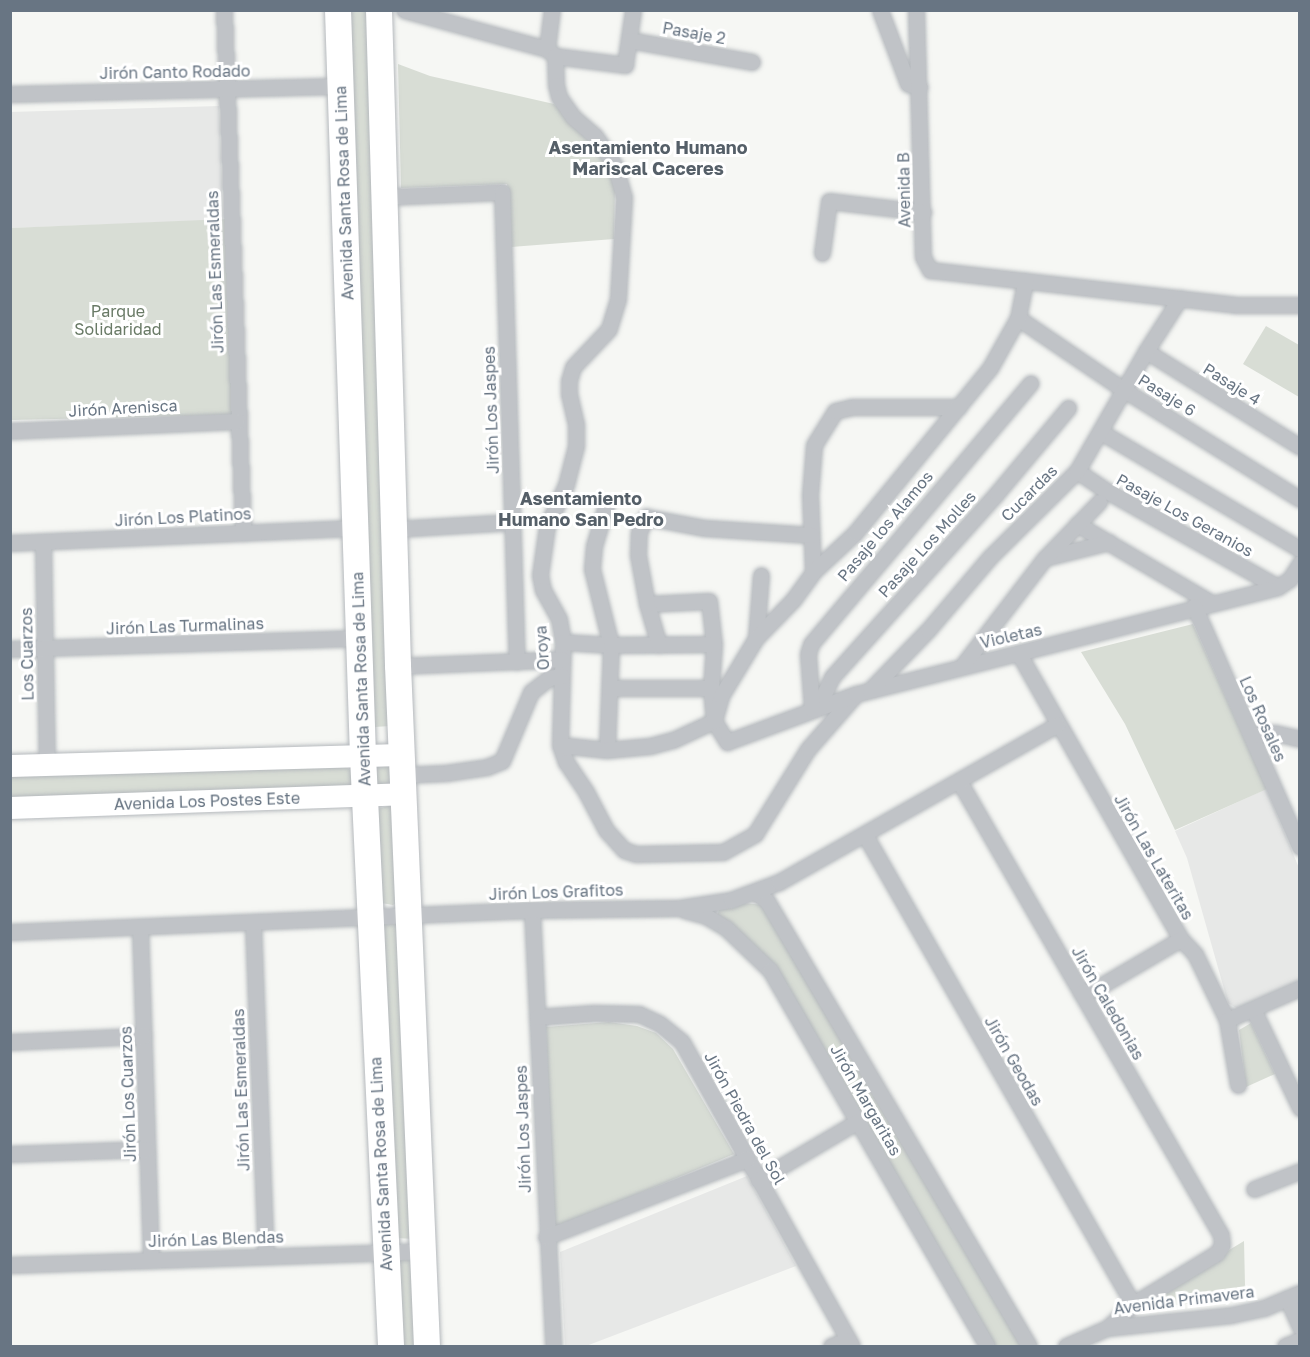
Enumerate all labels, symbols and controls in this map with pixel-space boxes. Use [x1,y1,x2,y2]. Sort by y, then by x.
street label: Pasaje 2 [661,18,727,48]
street label: Jirón Canto Rodado [99,61,251,83]
street label: Avenida Santa Rosa de Lima [331,85,357,301]
district label: Asentamiento Humano Mariscal Caceres [549,137,747,180]
street label: Avenida B [894,152,914,228]
street label: Jirón Las Esmeraldas [203,190,227,354]
park label: Parque Solidaridad [74,301,162,339]
street label: Jirón Los Jaspes [479,346,503,474]
street label: Pasaje 4 [1200,359,1264,409]
street label: Pasaje 6 [1135,370,1199,420]
street label: Jirón Arenisca [68,396,178,420]
street label: Cucardas [997,461,1061,525]
street label: Pasaje los Alamos [833,467,937,585]
street label: Pasaje Los Geranios [1113,469,1257,561]
street label: Pasaje Los Molles [874,487,980,601]
district label: Asentamiento Humano San Pedro [498,488,664,530]
street label: Jirón Los Platinos [114,504,252,530]
street label: Avenida Santa Rosa de Lima [348,571,374,787]
street label: Los Cuarzos [17,607,37,701]
street label: Jirón Las Turmalinas [106,614,264,638]
street label: Violetas [978,620,1044,652]
street label: Oroya [531,625,553,671]
street label: Los Rosales [1236,673,1290,765]
street label: Avenida Los Postes Este [114,788,300,814]
street label: Jirón Las Lateritas [1110,791,1198,923]
street label: Jirón Los Grafitos [488,880,624,904]
street label: Jirón Caledonias [1068,943,1148,1063]
street label: Jirón Las Esmeraldas [229,1008,253,1172]
street label: Jirón Geodas [981,1013,1047,1109]
street label: Jirón Los Cuarzos [116,1026,140,1162]
street label: Jirón Margaritas [826,1041,906,1159]
street label: Jirón Piedra del Sol [701,1048,789,1188]
street label: Avenida Santa Rosa de Lima [366,1056,396,1272]
street label: Jirón Los Jaspes [511,1065,535,1193]
street label: Jirón Las Blendas [148,1227,284,1251]
street label: Avenida Primavera [1113,1282,1255,1318]

